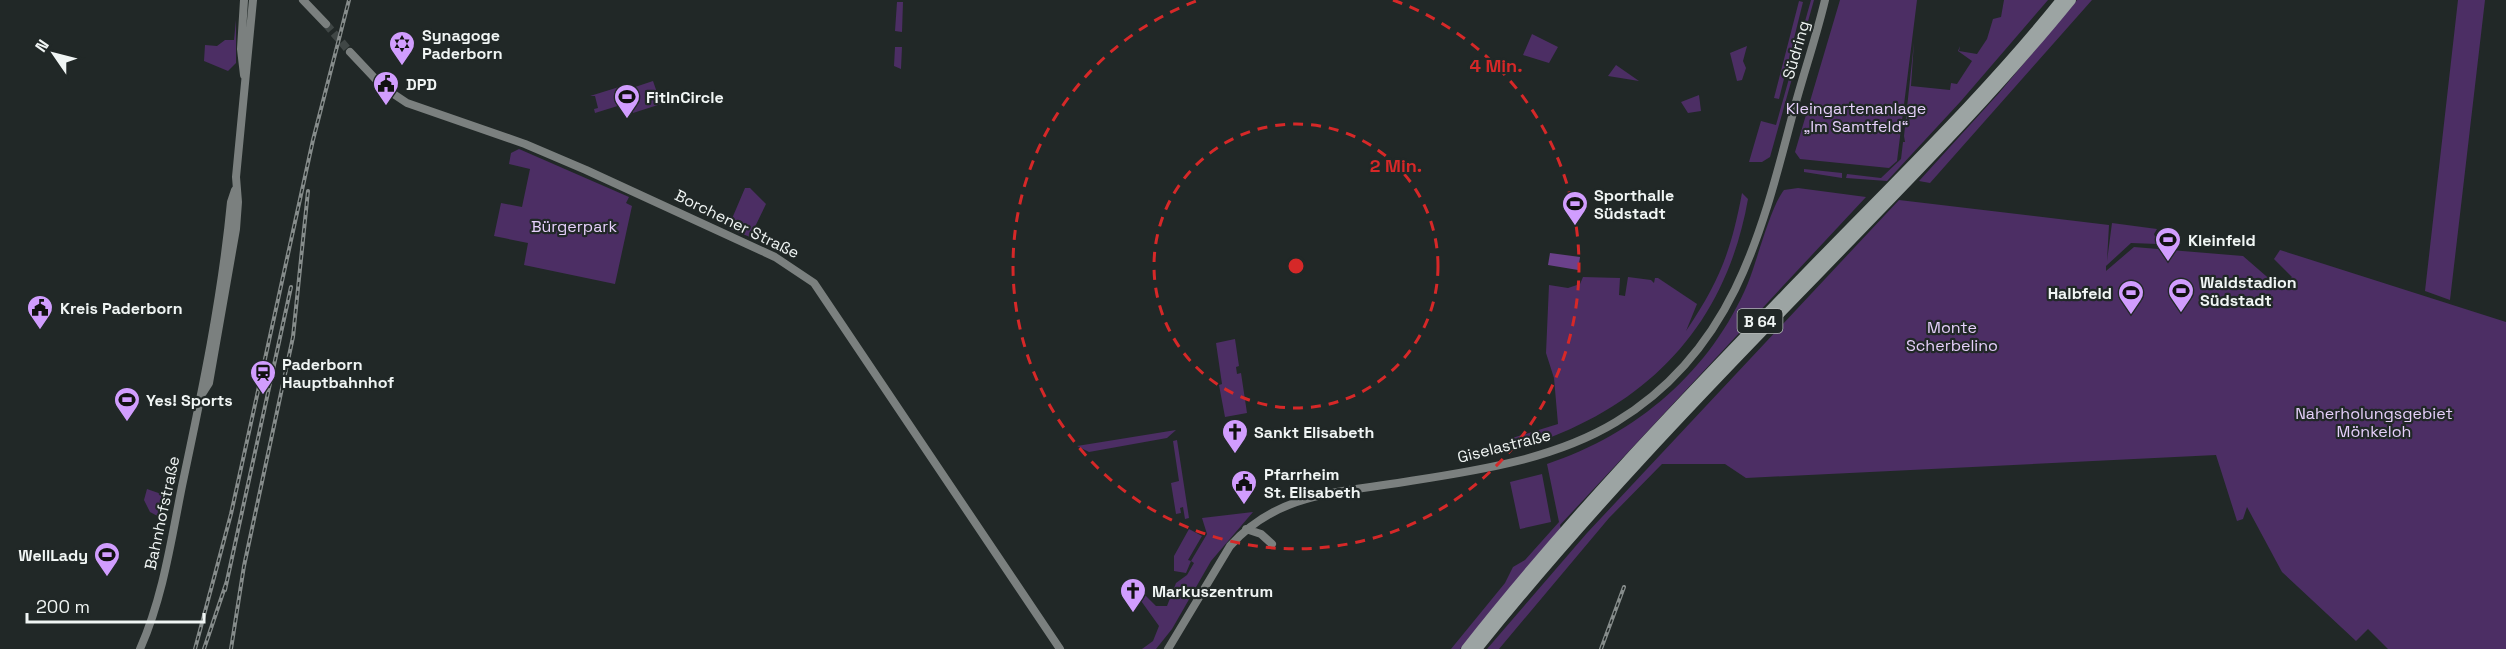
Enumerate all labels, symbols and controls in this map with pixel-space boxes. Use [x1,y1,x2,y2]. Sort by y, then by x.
street label: Südring [1778,18,1814,82]
north arrow [24,24,84,84]
place label: Synagoge Paderborn [422,25,503,64]
synagogue icon: Synagoge Paderborn [387,29,417,67]
text: N [30,35,54,56]
text: 4 Min. [1469,54,1523,77]
public building icon: DPD [371,69,401,107]
place label: DPD [406,74,437,95]
sports icon: FitInCircle [612,82,642,120]
place label: FitInCircle [646,87,724,108]
park label: Kleingartenanlage „Im Samtfeld“ [1786,98,1926,137]
text: 2 Min. [1370,154,1422,177]
street label: Borchener Straße [671,185,803,263]
place label: Sporthalle Südstadt [1594,185,1674,224]
sports icon: Sporthalle Südstadt [1560,189,1590,227]
park label: Bürgerpark [531,216,617,237]
sports icon: Kleinfeld [2153,225,2183,263]
place label: Kleinfeld [2188,230,2256,251]
centre of rings [1286,256,1306,276]
place label: Waldstadion Südstadt [2200,272,2297,311]
sports icon: Waldstadion Südstadt [2166,276,2196,314]
sports icon: Halbfeld [2116,278,2146,316]
place label: Halbfeld [2048,283,2112,304]
public building icon: Kreis Paderborn [25,293,55,331]
place label: Kreis Paderborn [60,298,183,319]
road number: B 64 [1738,309,1782,333]
park label: Monte Scherbelino [1906,317,1998,356]
place label: Paderborn Hauptbahnhof [282,354,394,393]
station icon: Paderborn Hauptbahnhof [248,358,278,396]
sports icon: Yes! Sports [112,385,142,423]
place label: Yes! Sports [146,390,233,411]
park label: Naherholungsgebiet Mönkeloh [2295,403,2453,442]
church icon: Sankt Elisabeth [1220,417,1250,455]
place label: Sankt Elisabeth [1254,422,1374,443]
street label: Giselastraße [1455,424,1553,468]
street label: Bahnhofstraße [140,454,184,572]
place label: Pfarrheim St. Elisabeth [1264,464,1361,503]
public building icon: Pfarrheim St. Elisabeth [1229,468,1259,506]
sports icon: WellLady [92,540,122,578]
place label: WellLady [18,545,88,566]
church icon: Markuszentrum [1118,576,1148,614]
place label: Markuszentrum [1152,581,1273,602]
scale bar [27,586,204,624]
text: 200 m [36,595,90,618]

